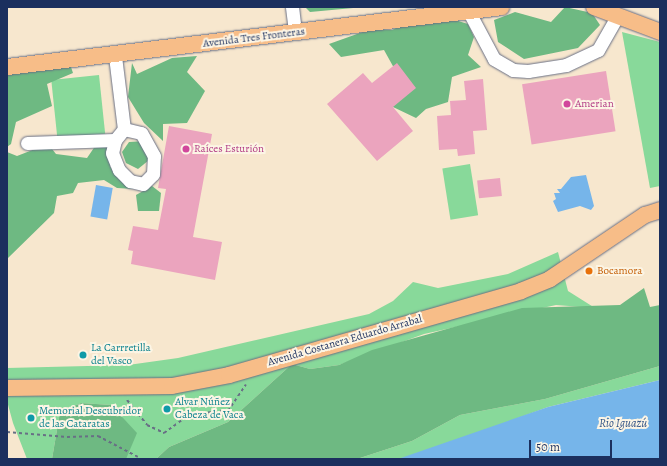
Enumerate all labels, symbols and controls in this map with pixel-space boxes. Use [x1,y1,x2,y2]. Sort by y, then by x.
street label: Avenida Tres Fronteras [202,25,306,51]
place label: Amerian [575,97,614,111]
marker: Amerian [562,99,572,109]
place label: Raíces Esturión [194,142,264,156]
marker: Raíces Esturión [181,144,191,154]
place label: Bocamora [597,264,642,278]
marker: Bocamora [584,266,594,276]
street label: Avenida Costanera Eduardo Arrabal [266,313,424,369]
place label: La Carrretilla del Vasco [91,342,151,368]
marker: La Carrretilla del Vasco [78,350,88,360]
place label: Alvar Núñez Cabeza de Vaca [175,396,244,422]
marker: Alvar Núñez Cabeza de Vaca [162,404,172,414]
place label: Memorial Descubridor de las Cataratas [39,405,141,431]
marker: Memorial Descubridor de las Cataratas [26,413,36,423]
water label: Rio Iguazú [599,417,647,431]
scale bar [531,432,614,458]
text: 50 m [536,439,560,455]

